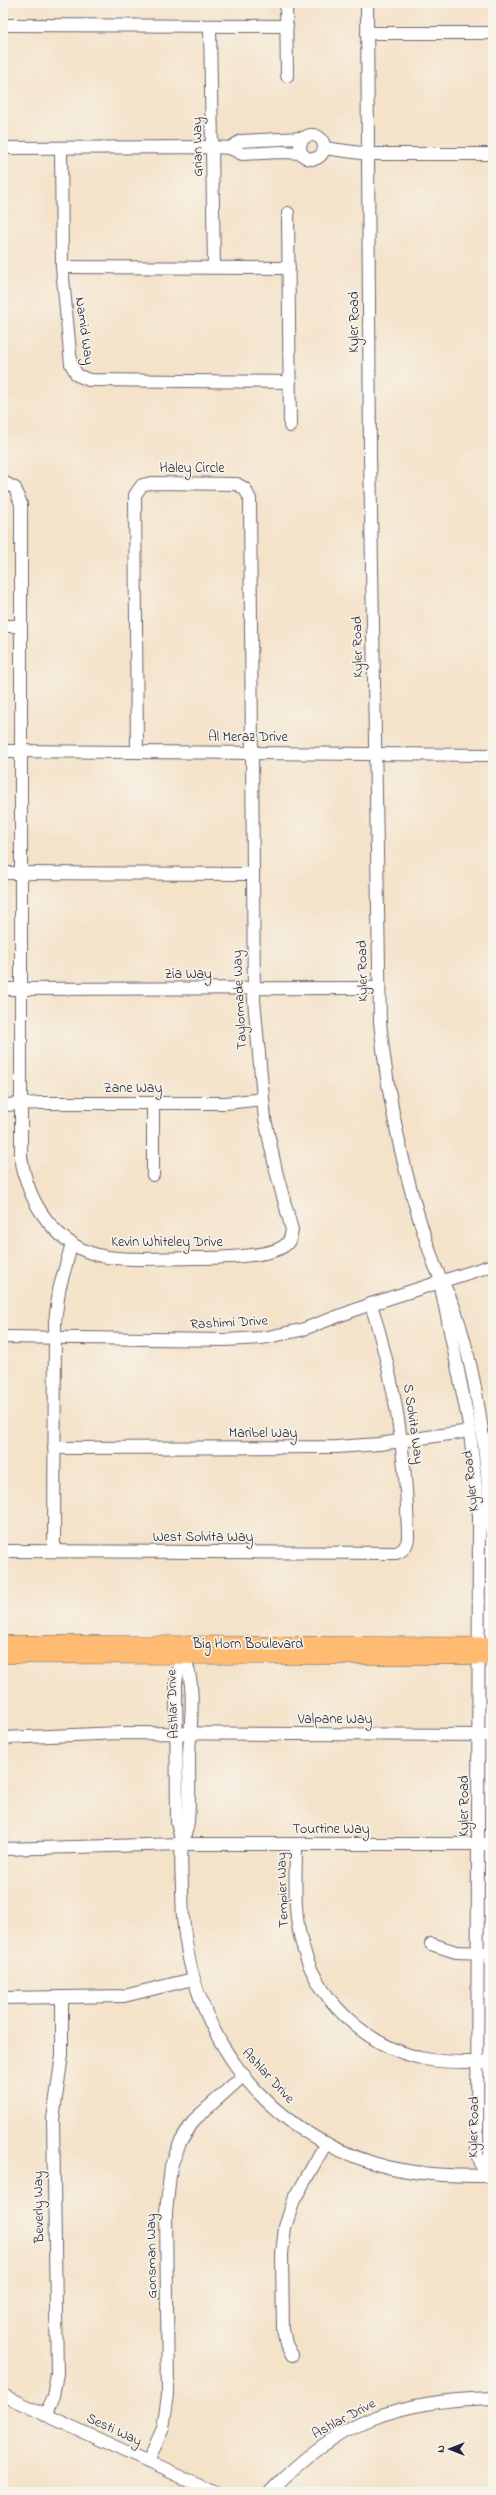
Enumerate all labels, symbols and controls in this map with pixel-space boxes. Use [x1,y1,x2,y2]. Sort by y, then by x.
street label: Grian Way [187,117,210,177]
street label: Kyler Road [344,291,366,353]
street label: Namid Way [68,296,99,366]
street label: Haley Circle [160,458,225,480]
street label: Kyler Road [347,616,370,678]
street label: Al Meraz Drive [208,727,289,748]
street label: Kyler Road [352,940,375,1002]
street label: Taylormade Way [227,949,254,1050]
street label: Zia Way [164,964,212,986]
street label: Zane Way [104,1078,162,1100]
street label: Kevin Whiteley Drive [111,1232,223,1254]
street label: Rashimi Drive [190,1310,269,1336]
street label: S Solvita Way [396,1383,429,1466]
street label: Maribel Way [229,1423,298,1445]
street label: Kyler Road [457,1449,486,1513]
street label: West Solvita Way [153,1527,253,1549]
street label: Big Horn Boulevard [192,1634,303,1656]
street label: Ashlar Drive [161,1668,185,1739]
street label: Valpane Way [297,1709,372,1731]
street label: Kyler Road [454,1775,476,1837]
street label: Tourtine Way [292,1819,370,1841]
street label: Tempier Way [271,1852,296,1928]
street label: Ashlar Drive [237,2043,300,2109]
street label: Kyler Road [463,2096,486,2158]
street label: Beverly Way [28,2171,51,2244]
street label: Gonsman Way [141,2213,164,2299]
street label: Ashlar Drive [308,2393,380,2445]
street label: Sesti Way [82,2408,146,2453]
north arrow [430,2429,470,2469]
text: N [433,2445,449,2453]

